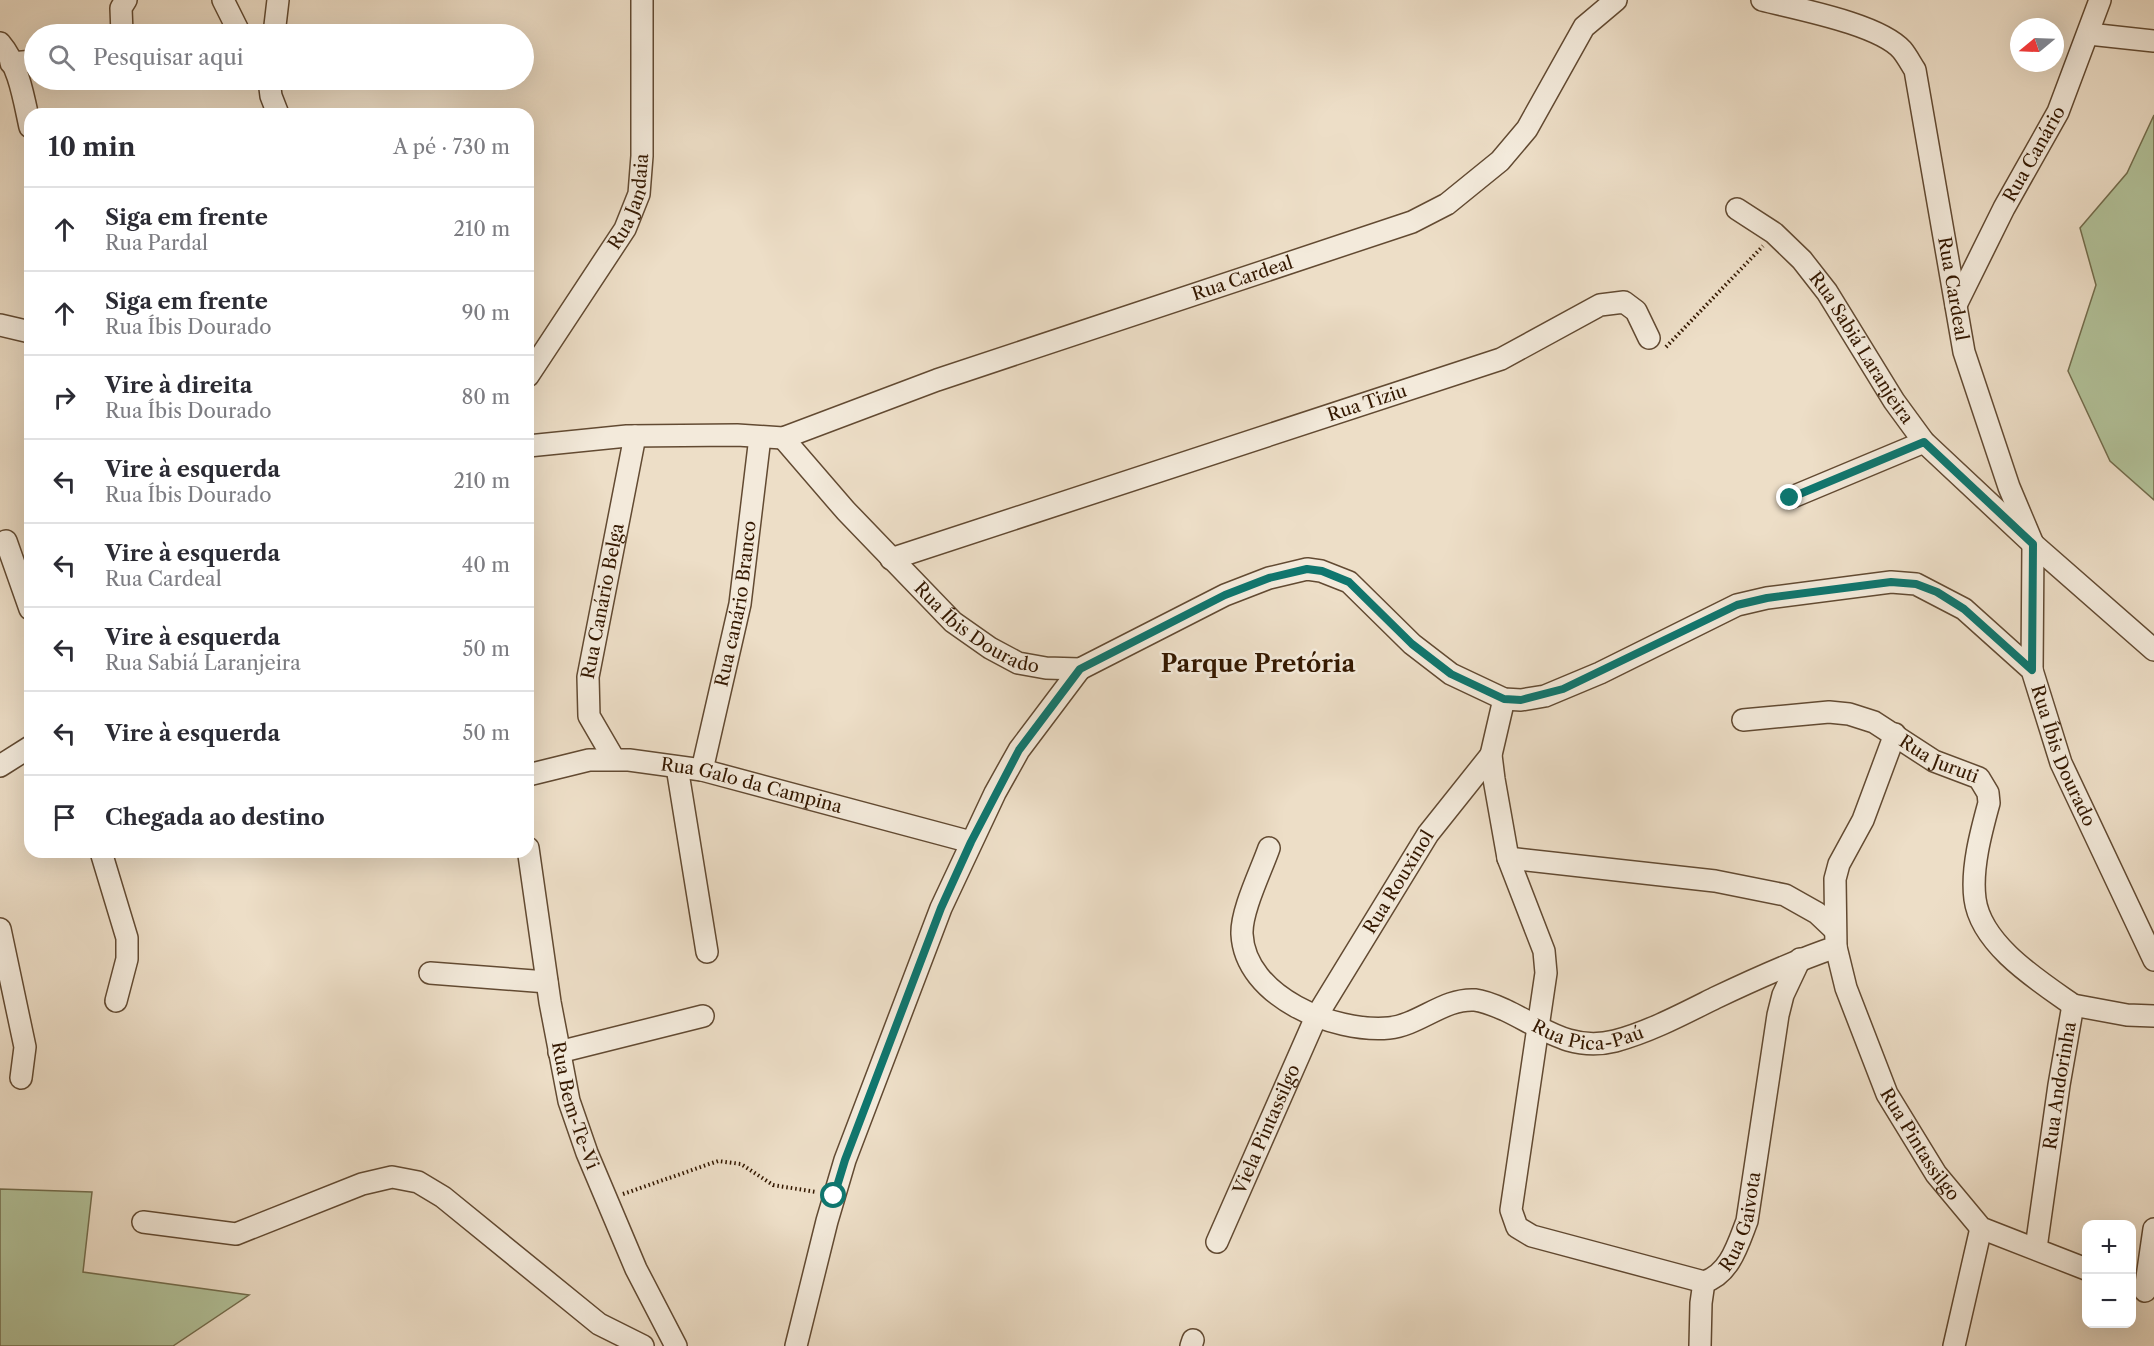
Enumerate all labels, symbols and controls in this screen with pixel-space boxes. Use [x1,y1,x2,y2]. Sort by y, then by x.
north arrow [2010,18,2064,72]
search box [24,24,534,90]
icon: search [45,41,78,74]
text: Pesquisar aqui [93,44,243,71]
street label: Rua Canário [1999,102,2070,206]
text: 10 min [48,131,136,163]
text: A pé · 730 m [393,135,510,159]
street label: Rua Jandaia [603,152,653,254]
text: Siga em frente [105,204,268,231]
icon: ahead [48,213,81,246]
text: 210 m [453,217,510,241]
text: Rua Pardal [105,231,208,255]
street label: Rua Cardeal [1933,235,1973,342]
street label: Rua Cardeal [1189,251,1296,305]
street label: Rua Sabiá Laranjeira [1804,267,1918,429]
text: Siga em frente [105,288,268,315]
icon: ahead [48,297,81,330]
text: 90 m [462,301,510,325]
text: Rua Íbis Dourado [105,315,271,339]
text: Vire à direita [105,372,252,399]
street label: Rua Tiziu [1324,380,1410,426]
icon: right [48,381,81,414]
text: 80 m [462,385,510,409]
text: Rua Íbis Dourado [105,399,271,423]
text: Vire à esquerda [105,456,280,483]
icon: left [48,465,81,498]
text: 210 m [453,469,510,493]
text: Rua Íbis Dourado [105,483,271,507]
route end [1776,484,1802,510]
street label: Rua canário Branco [710,519,761,689]
street label: Rua Canário Belga [577,521,629,681]
text: Vire à esquerda [105,540,280,567]
icon: left [48,549,81,582]
text: 40 m [462,553,510,577]
text: Rua Cardeal [105,567,222,591]
street label: Rua Íbis Dourado [909,577,1041,678]
text: Vire à esquerda [105,624,280,651]
icon: left [48,633,81,666]
text: 50 m [463,637,510,661]
district label: Parque Pretória [1161,649,1356,678]
text: Rua Sabiá Laranjeira [105,651,301,675]
street label: Rua Íbis Dourado [2026,682,2100,830]
icon: left [48,717,81,750]
text: Vire à esquerda [105,720,280,747]
text: 50 m [463,721,510,745]
street label: Rua Juruti [1895,730,1982,788]
street label: Rua Galo da Campina [659,753,845,818]
icon: arrive [48,801,81,834]
text: Chegada ao destino [105,804,325,831]
street label: Rua Rouxinol [1359,826,1439,938]
street label: Rua Pica-Paú [1528,1015,1647,1055]
street label: Rua Andorinha [2039,1019,2081,1151]
street label: Rua Bem-Te-Vi [547,1039,604,1173]
street label: Viela Pintassilgo [1228,1061,1305,1199]
street label: Rua Pintassilgo [1875,1084,1964,1205]
street label: Rua Gaivota [1715,1170,1765,1276]
route start [820,1182,846,1208]
map controls [2082,1220,2136,1328]
button: + [2082,1220,2136,1274]
button: − [2082,1274,2136,1328]

